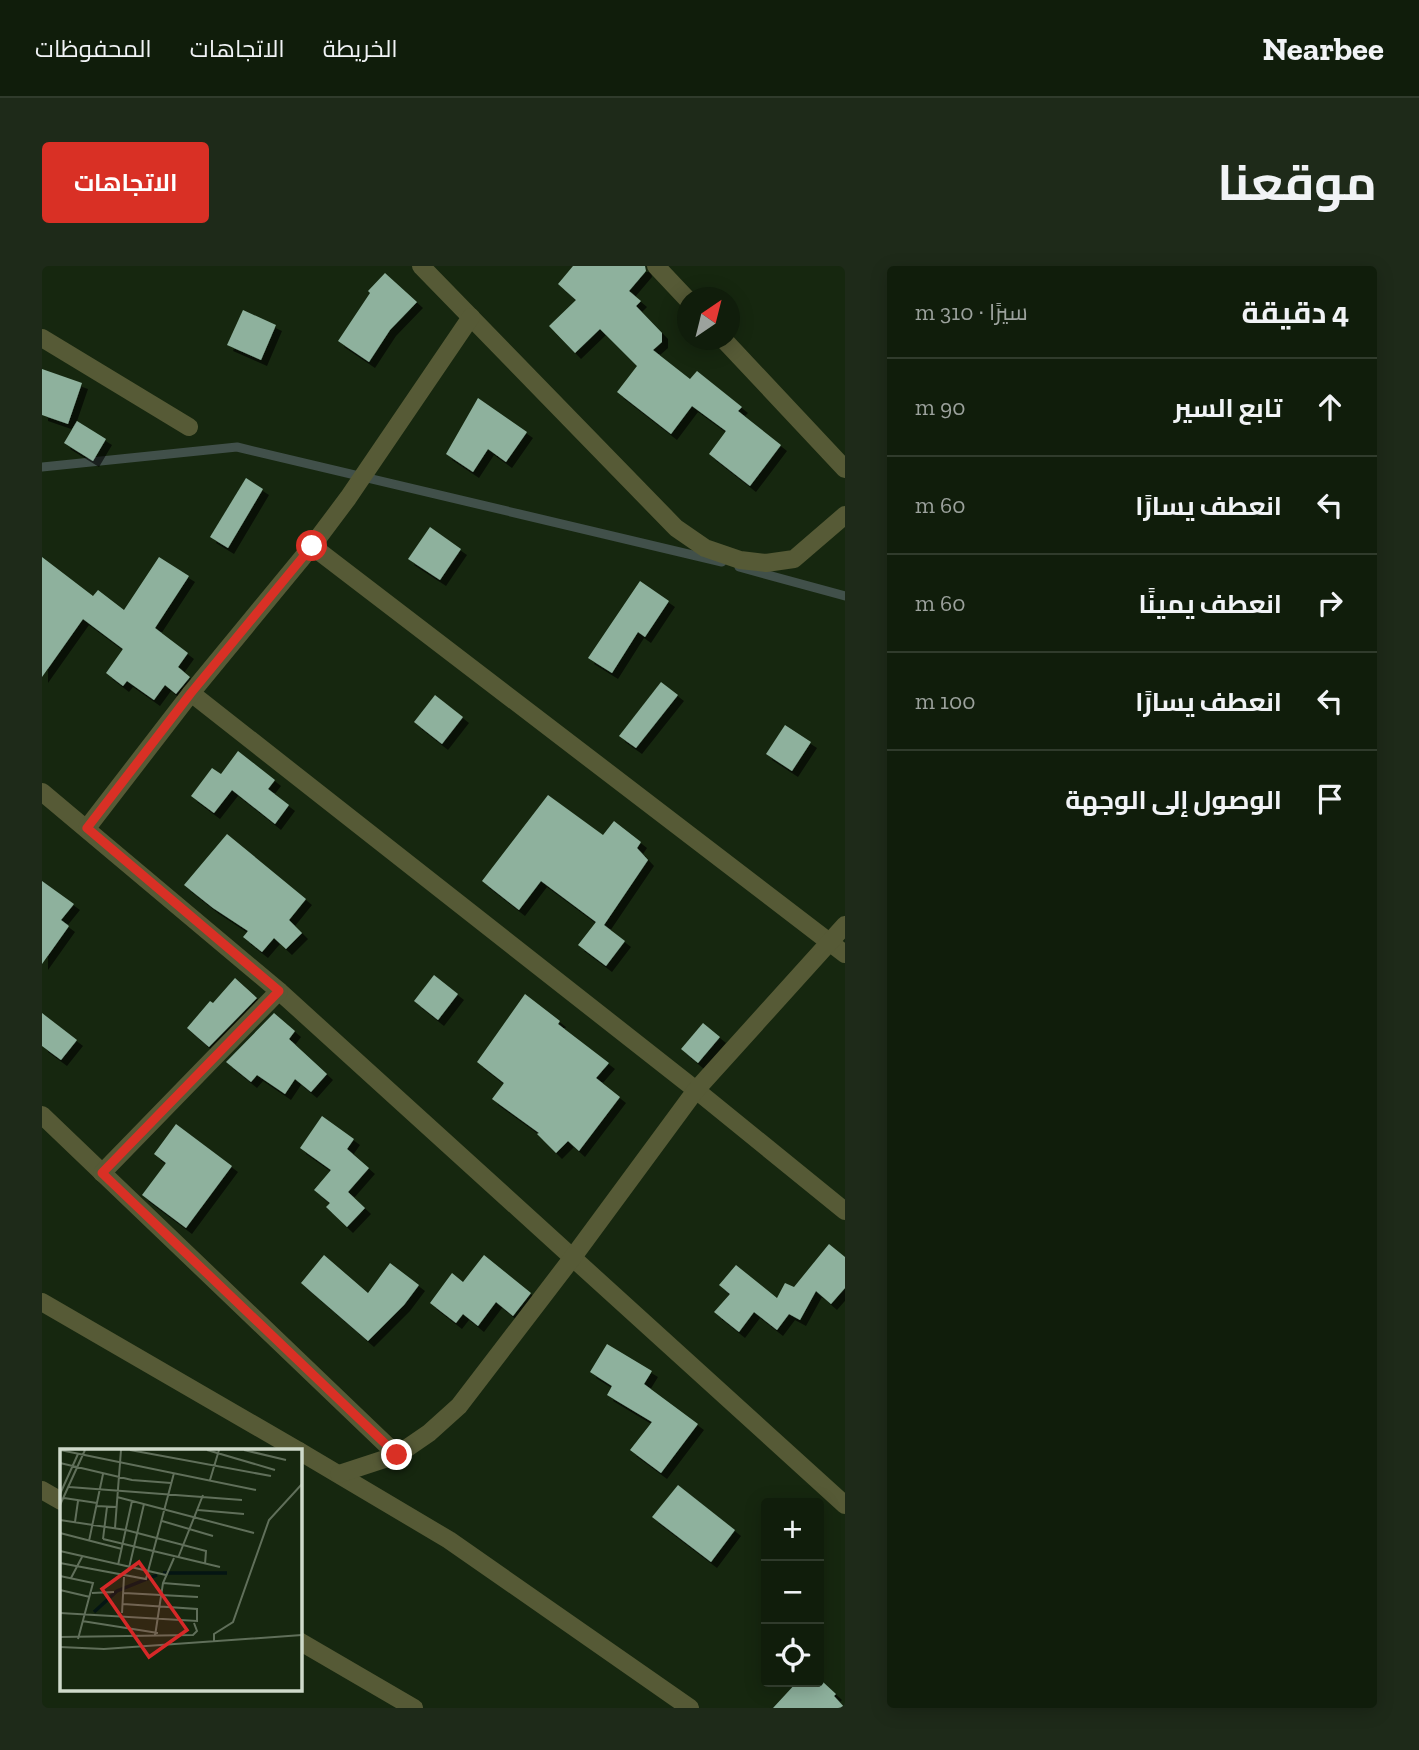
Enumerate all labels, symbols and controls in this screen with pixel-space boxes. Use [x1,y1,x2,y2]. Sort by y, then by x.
text: Nearbee [1262,29,1384,68]
text: المحفوظات [35,34,152,63]
text: الاتجاهات [190,34,285,63]
text: الخريطة [323,34,398,63]
button: الاتجاهات [42,142,209,223]
text: موقعنا [1217,154,1377,213]
north arrow [677,287,740,350]
text: 4 دقيقة [1241,295,1349,331]
text: سيرًا · 310 m [915,298,1028,326]
icon: ahead [1311,388,1349,426]
text: تابع السير [1174,392,1282,424]
text: 90 m [915,393,966,421]
icon: left [1311,486,1349,524]
text: انعطف يسارًا [1135,490,1282,522]
text: 60 m [915,491,966,519]
route start [296,530,327,561]
icon: right [1311,584,1349,622]
text: انعطف يمينًا [1139,588,1282,620]
text: 60 m [915,589,966,617]
icon: left [1311,682,1349,720]
text: انعطف يسارًا [1135,686,1282,718]
text: 100 m [915,687,975,715]
icon: arrive [1311,780,1349,818]
text: الوصول إلى الوجهة [1065,784,1282,816]
route end [381,1439,412,1470]
inset map [60,1449,301,1690]
map controls [761,1498,824,1687]
button: + [761,1498,824,1561]
button: − [761,1561,824,1624]
button: locate [761,1624,824,1687]

